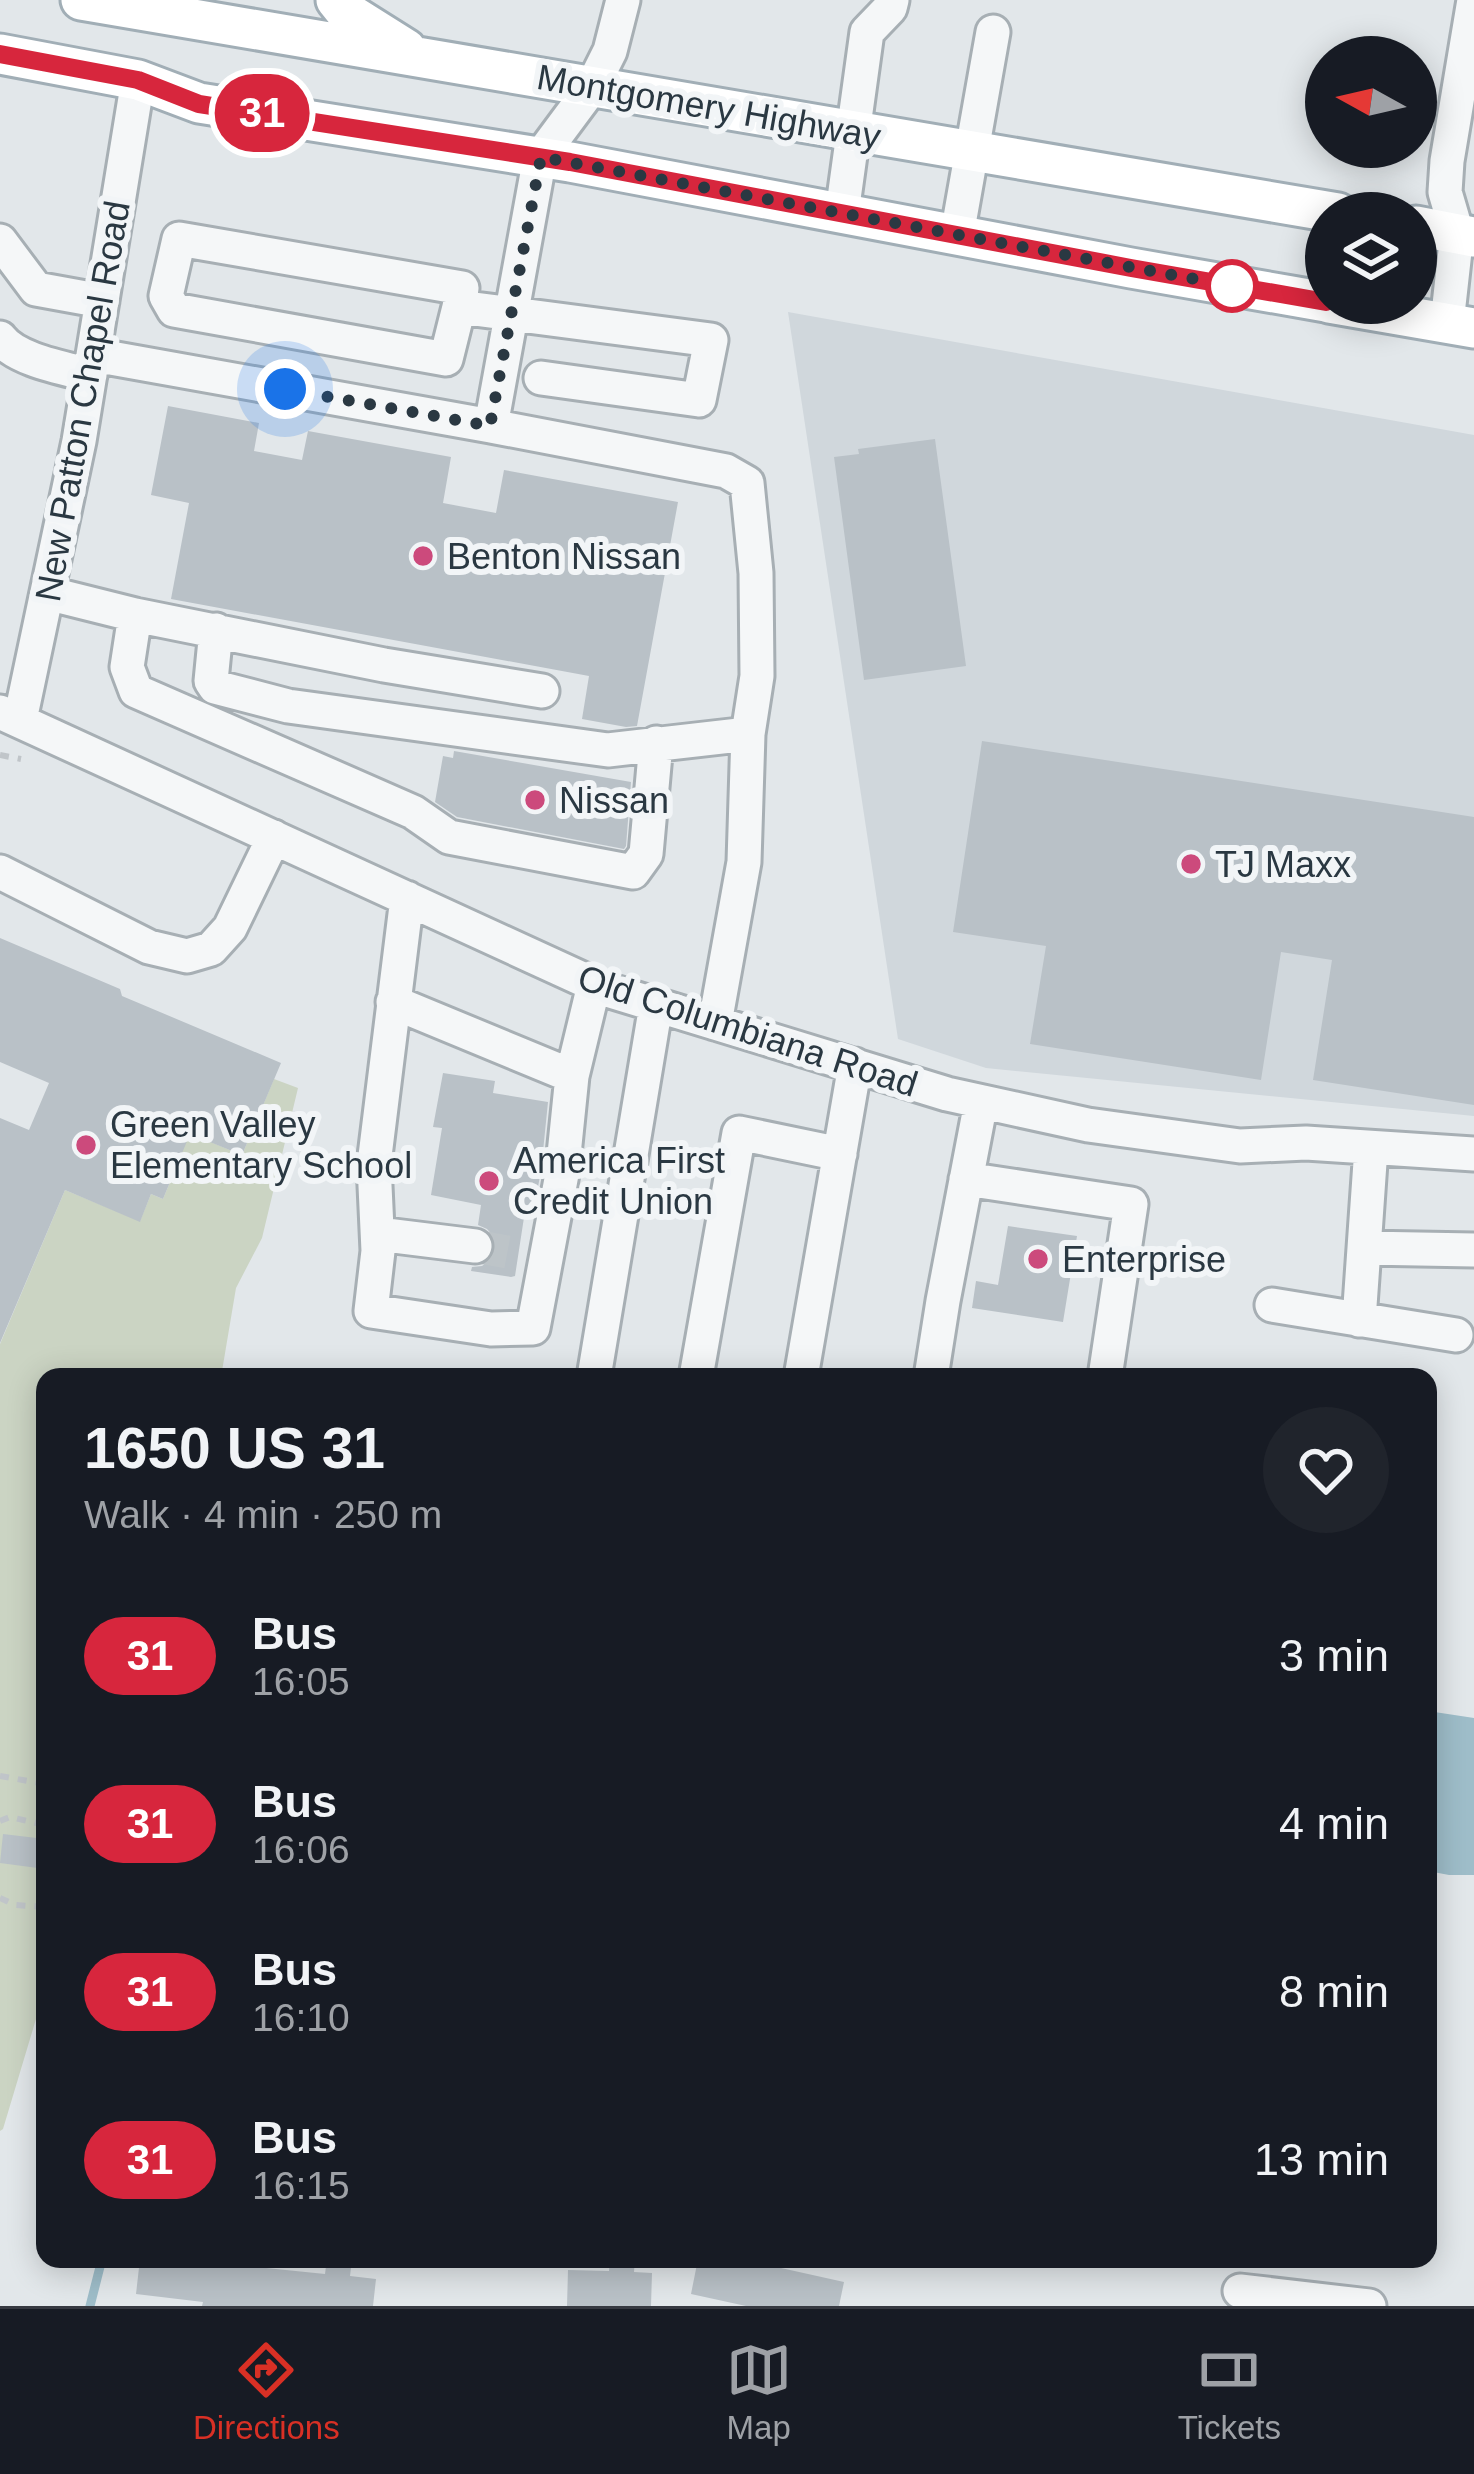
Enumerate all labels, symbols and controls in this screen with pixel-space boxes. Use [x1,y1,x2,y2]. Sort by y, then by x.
north arrow [1305,36,1437,168]
map controls [1305,36,1437,324]
street label: Montgomery Highway [534,56,884,157]
line badge: 31 [208,74,316,152]
text: 31 [239,89,285,136]
button: layers [1305,192,1437,324]
street label: New Patton Chapel Road [27,197,138,605]
unlabelled marker [1207,261,1257,311]
your location [255,359,315,419]
place label: Benton Nissan [447,536,681,577]
marker: Benton Nissan [410,543,436,569]
place label: Nissan [559,780,669,821]
marker: Nissan [522,787,548,813]
place label: TJ Maxx [1215,844,1351,885]
marker: TJ Maxx [1178,851,1204,877]
street label: Old Columbiana Road [573,956,923,1105]
place label: Green Valley Elementary School [110,1104,412,1186]
marker: Green Valley Elementary School [73,1132,99,1158]
place label: America First Credit Union [513,1140,725,1222]
marker: America First Credit Union [476,1168,502,1194]
place label: Enterprise [1062,1239,1226,1280]
marker: Enterprise [1025,1246,1051,1272]
button: heart [1263,1407,1389,1533]
text: 1650 US 31 [84,1416,385,1480]
text: Walk · 4 min · 250 m [84,1493,442,1536]
text: Bus [252,1608,337,1659]
text: 3 min [1279,1630,1389,1681]
text: 31 [127,1632,173,1679]
text: 16:05 [252,1660,350,1703]
text: Bus [252,1776,337,1827]
text: 4 min [1279,1798,1389,1849]
text: 31 [127,1800,173,1847]
text: 16:06 [252,1828,350,1871]
text: Bus [252,1944,337,1995]
text: 8 min [1279,1966,1389,2017]
text: 31 [127,1968,173,2015]
text: 16:10 [252,1996,350,2039]
text: Bus [252,2112,337,2163]
text: 13 min [1254,2134,1389,2185]
text: 31 [127,2136,173,2183]
text: 16:15 [252,2164,350,2207]
tab: Directions [193,2337,340,2447]
tab: Map [726,2337,792,2447]
tab: Tickets [1178,2337,1281,2447]

